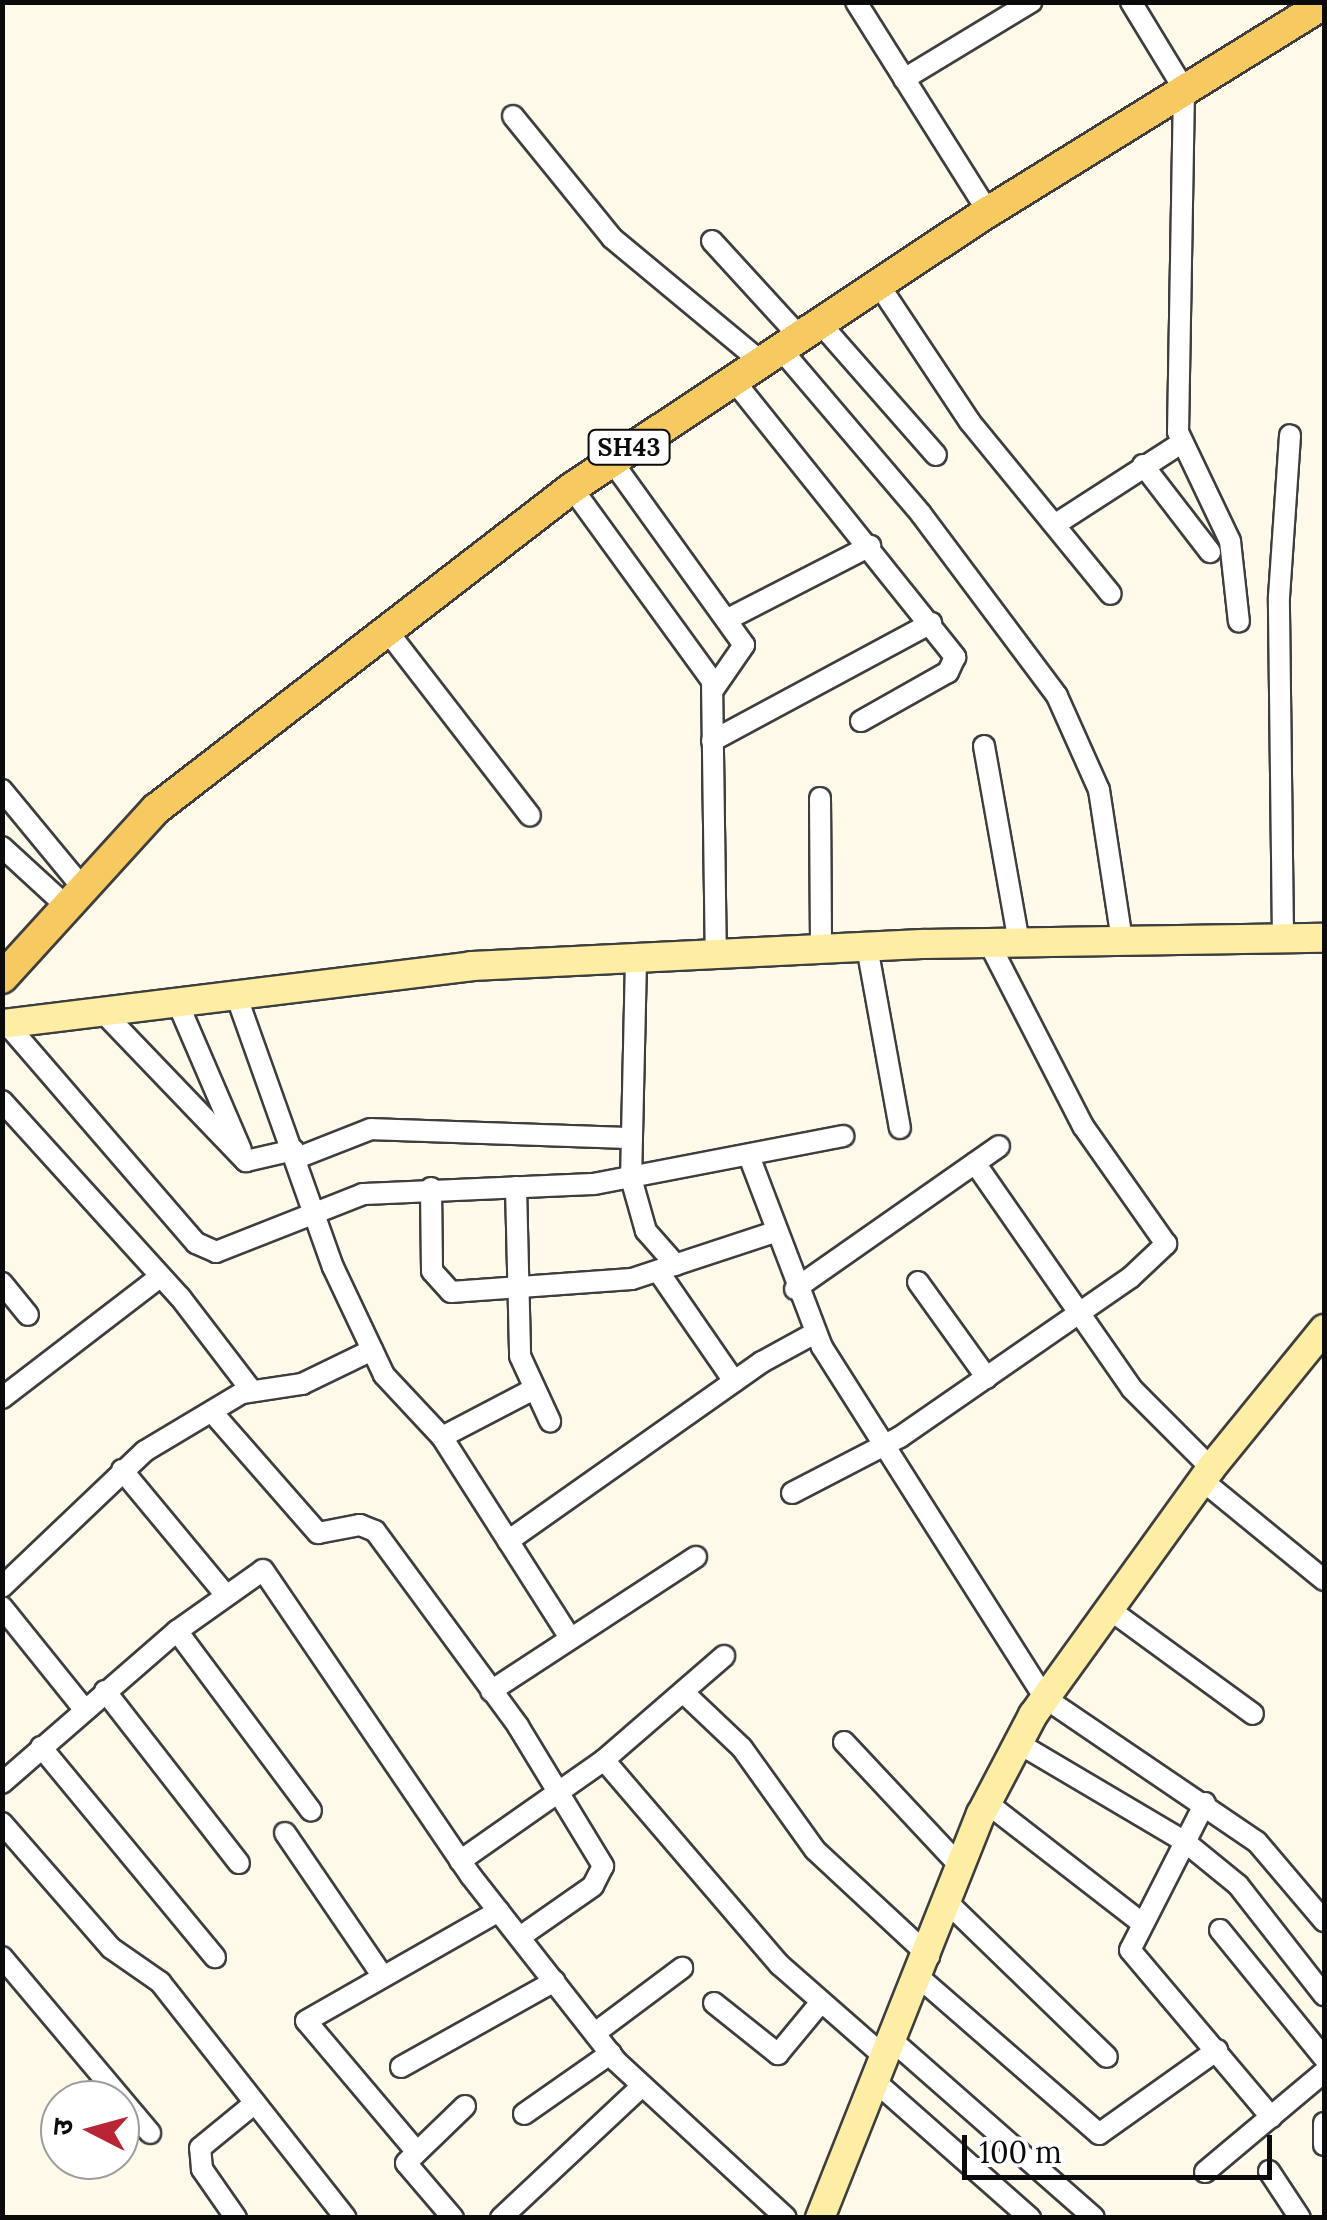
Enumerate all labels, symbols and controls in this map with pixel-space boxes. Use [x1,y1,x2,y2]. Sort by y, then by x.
road number: SH43 [586,427,672,467]
north arrow [40,2080,140,2180]
scale bar [967,2115,1277,2177]
text: उ [43,2117,81,2137]
text: 100 m [979,2133,1062,2171]

